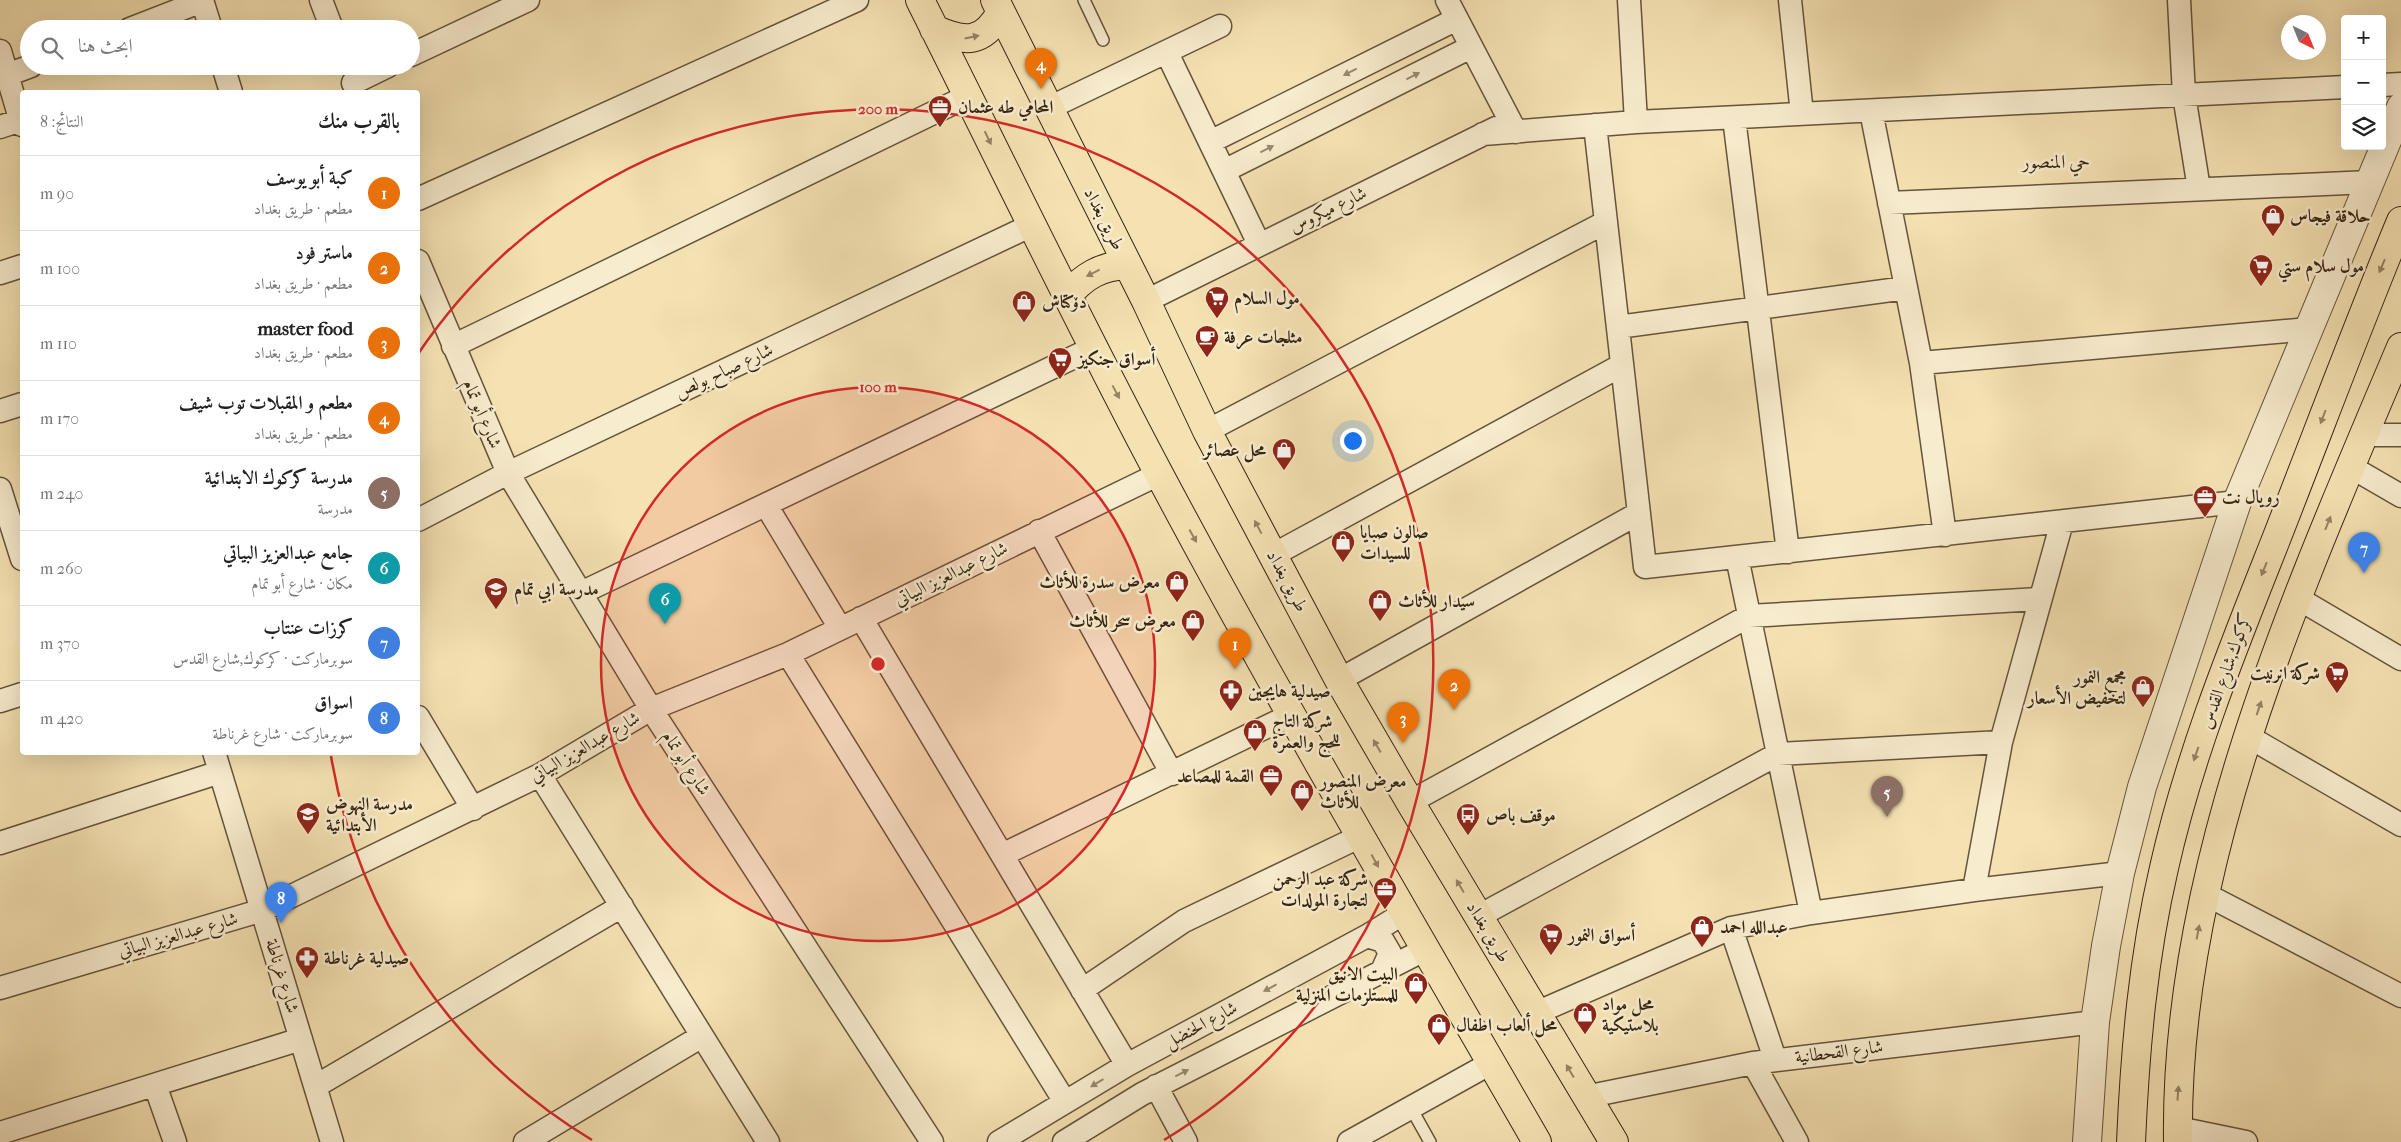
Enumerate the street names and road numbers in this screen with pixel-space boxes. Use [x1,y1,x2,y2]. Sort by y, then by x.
street label: شارع ميكروس [1286,182,1372,241]
street label: طريق بغداد [1078,184,1129,254]
street label: شارع صباح بولص [672,339,779,407]
street label: شارع أبو تمام [453,375,509,454]
street label: شارع عبدالعزيز البياتي [891,538,1013,614]
street label: طريق بغداد [1261,546,1312,616]
street label: كركوك,شارع القدس [2195,610,2260,733]
street label: شارع عبدالعزيز البياتي [526,707,646,790]
street label: شارع أبو تمام [653,725,717,802]
street label: طريق بغداد [1461,898,1514,967]
street label: شارع عبدالعزيز البياتي [116,908,241,966]
street label: شارع غرناطة [257,936,303,1017]
street label: شارع الحنضل [1161,997,1243,1056]
street label: شارع القحطانية [1794,1036,1885,1072]

